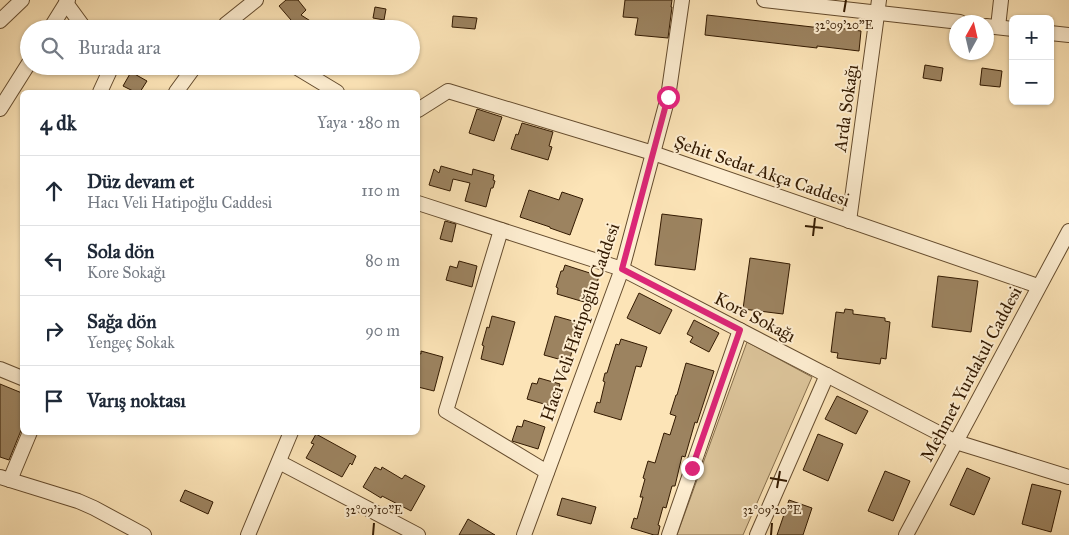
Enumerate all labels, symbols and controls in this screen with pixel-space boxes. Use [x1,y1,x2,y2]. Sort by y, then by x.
north arrow [949,15,994,60]
map controls [1009,15,1054,105]
button: + [1009,15,1054,60]
text: 32°09'20"E [815,18,874,32]
search box [20,20,420,75]
icon: search [38,34,66,62]
text: Burada ara [78,36,161,59]
button: − [1009,60,1054,105]
street label: Arda Sokağı [829,63,864,154]
route start [657,86,680,109]
text: 4 dk [40,110,77,136]
text: Yaya · 280 m [317,113,400,132]
street label: Şehit Sedat Akça Caddesi [671,131,853,211]
text: Düz devam et [87,170,194,193]
icon: ahead [40,177,68,205]
text: 110 m [361,181,400,200]
text: Hacı Veli Hatipoğlu Caddesi [87,193,272,212]
street label: Hacı Veli Hatipoğlu Caddesi [536,220,625,424]
text: Sola dön [87,240,154,263]
icon: left [40,247,68,275]
text: 80 m [365,251,400,270]
text: Kore Sokağı [87,263,166,282]
street label: Mehmet Yurdakul Caddesi [915,283,1027,465]
street label: Kore Sokağı [710,287,799,348]
text: Sağa dön [87,310,156,333]
icon: right [40,317,68,345]
text: 90 m [365,321,400,340]
text: Yengeç Sokak [87,333,175,352]
icon: arrive [40,387,68,415]
text: Varış noktası [87,389,186,412]
route end [681,457,704,480]
text: 32°09'10"E [345,503,403,517]
text: 32°09'20"E [743,503,802,517]

